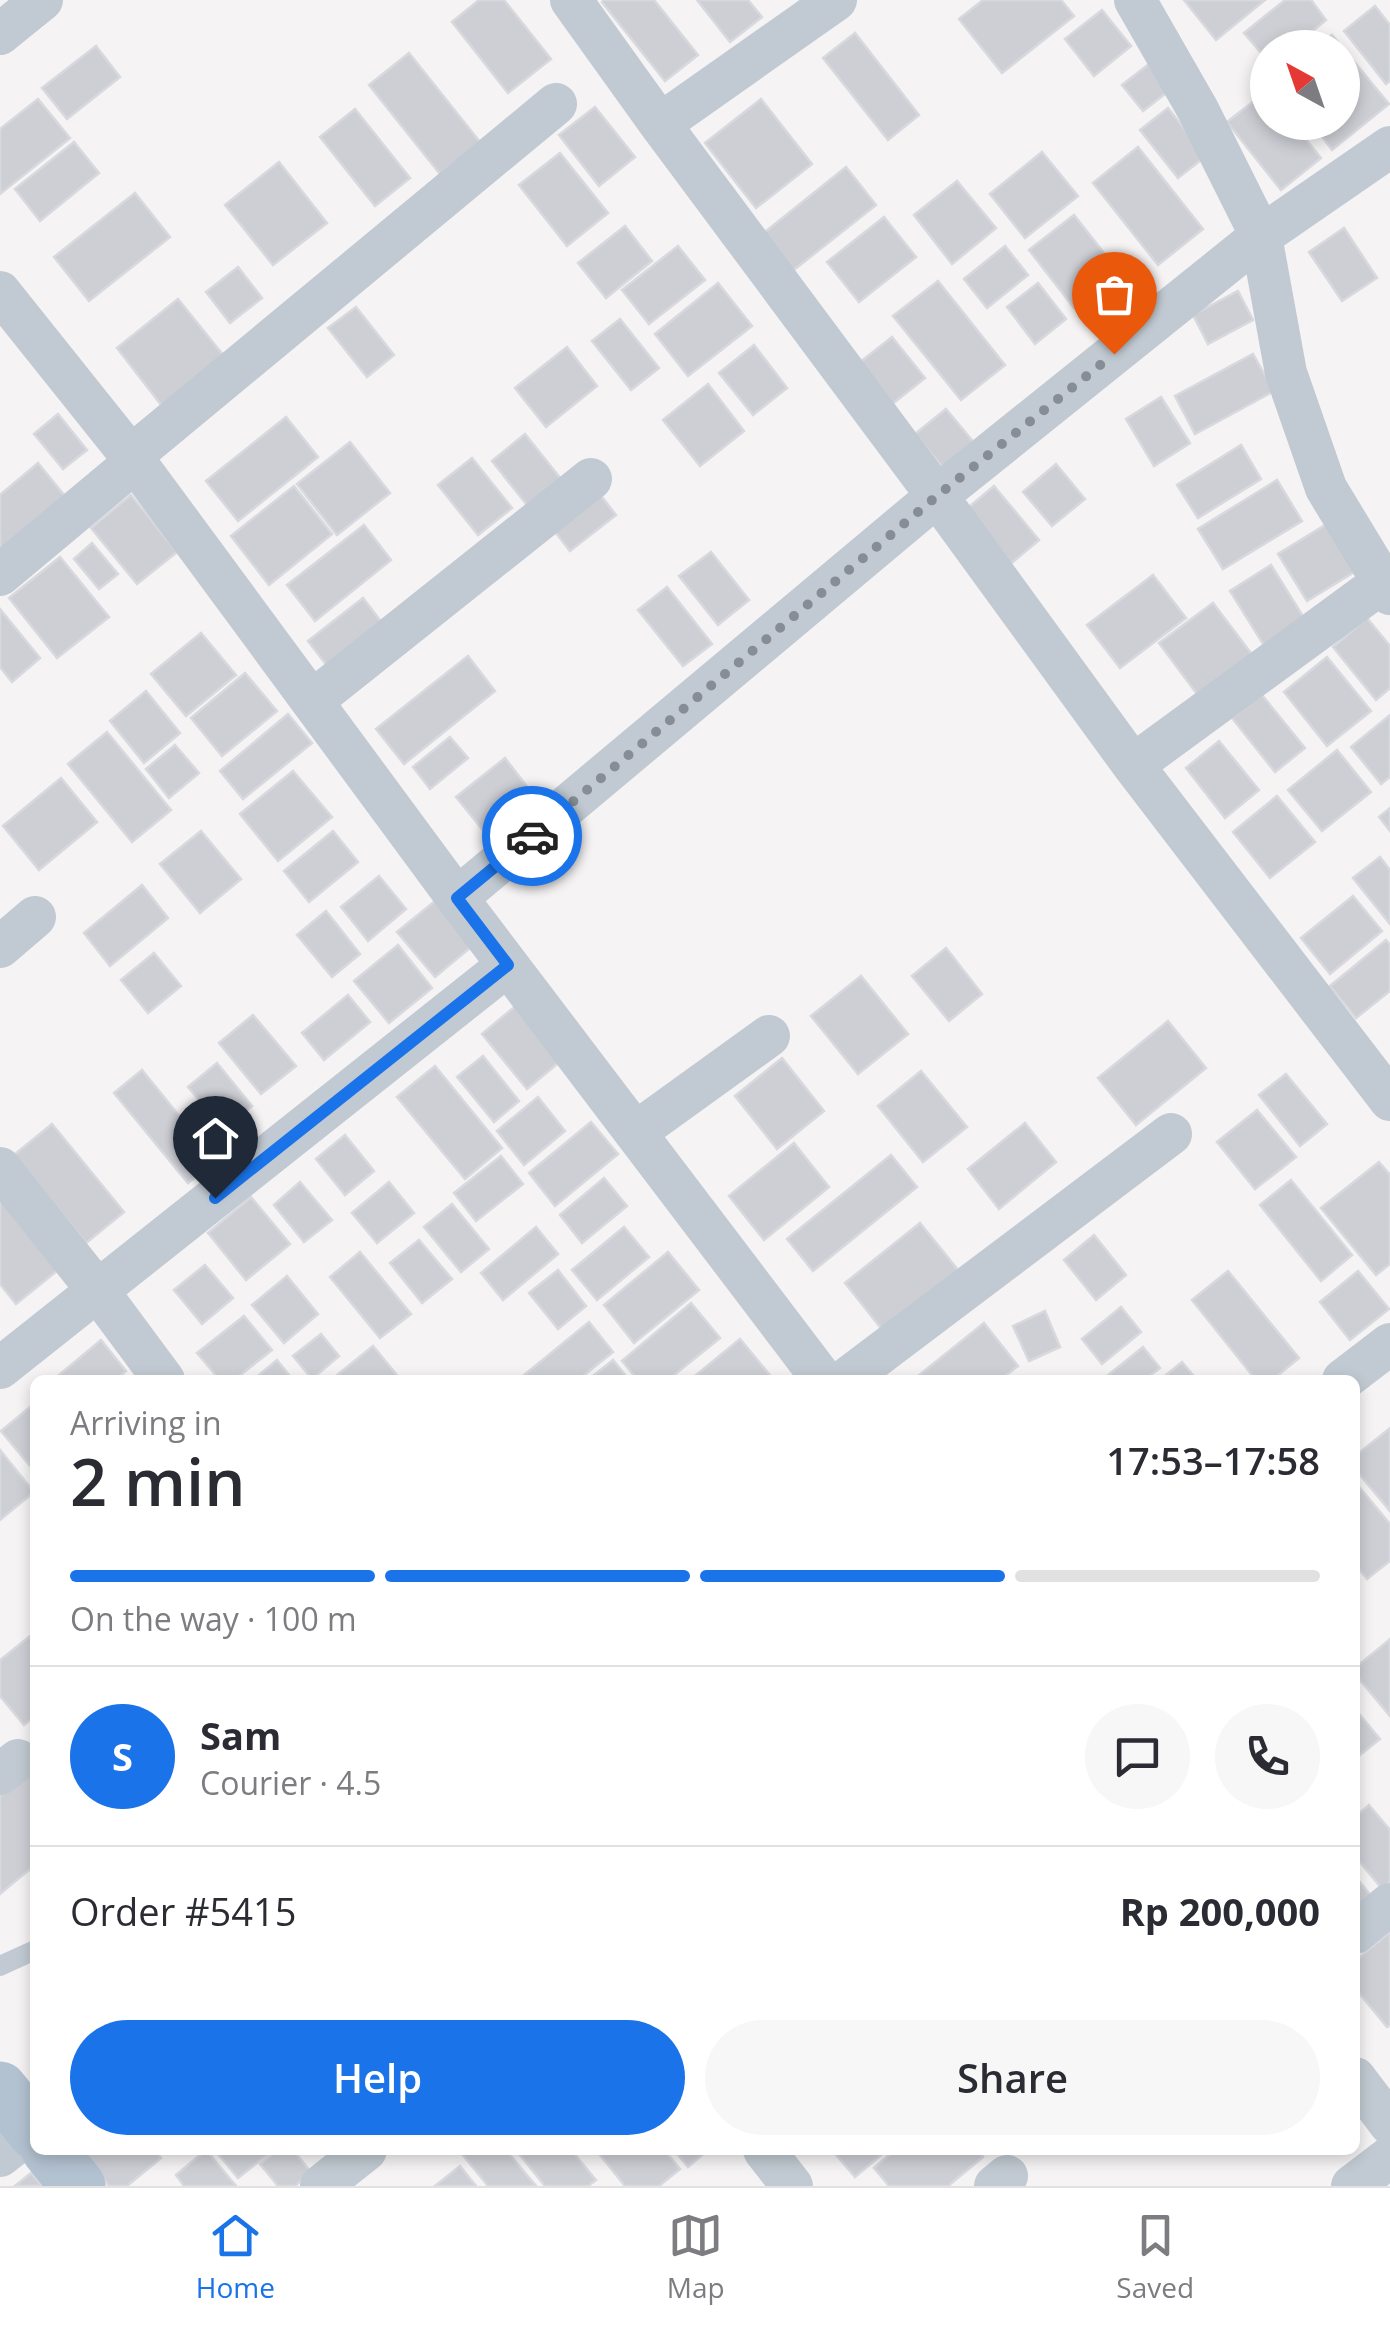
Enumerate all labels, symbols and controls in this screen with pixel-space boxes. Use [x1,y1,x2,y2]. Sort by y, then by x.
north arrow [1250,30,1360,140]
map controls [1250,30,1360,140]
pin [1072,252,1157,355]
icon: bag [1087,267,1142,322]
courier [482,786,582,886]
icon: car [505,809,560,864]
pin [173,1096,258,1199]
icon: home [188,1111,243,1166]
text: Arriving in [70,1401,222,1444]
text: 17:53–17:58 [1106,1434,1320,1486]
text: 2 min [70,1437,245,1525]
text: On the way · 100 m [70,1597,357,1640]
button: chat [1085,1704,1190,1809]
button: phone [1215,1704,1320,1809]
text: Sam [200,1709,281,1761]
text: S [112,1730,133,1782]
text: Courier · 4.5 [200,1761,381,1804]
text: Order #5415 [70,1885,297,1937]
text: Rp 200,000 [1120,1885,1320,1937]
button: Help [70,2020,685,2135]
button: Share [705,2020,1320,2135]
tab: Home [196,2208,275,2306]
tab: Map [667,2208,725,2306]
tab: Saved [1116,2208,1194,2306]

